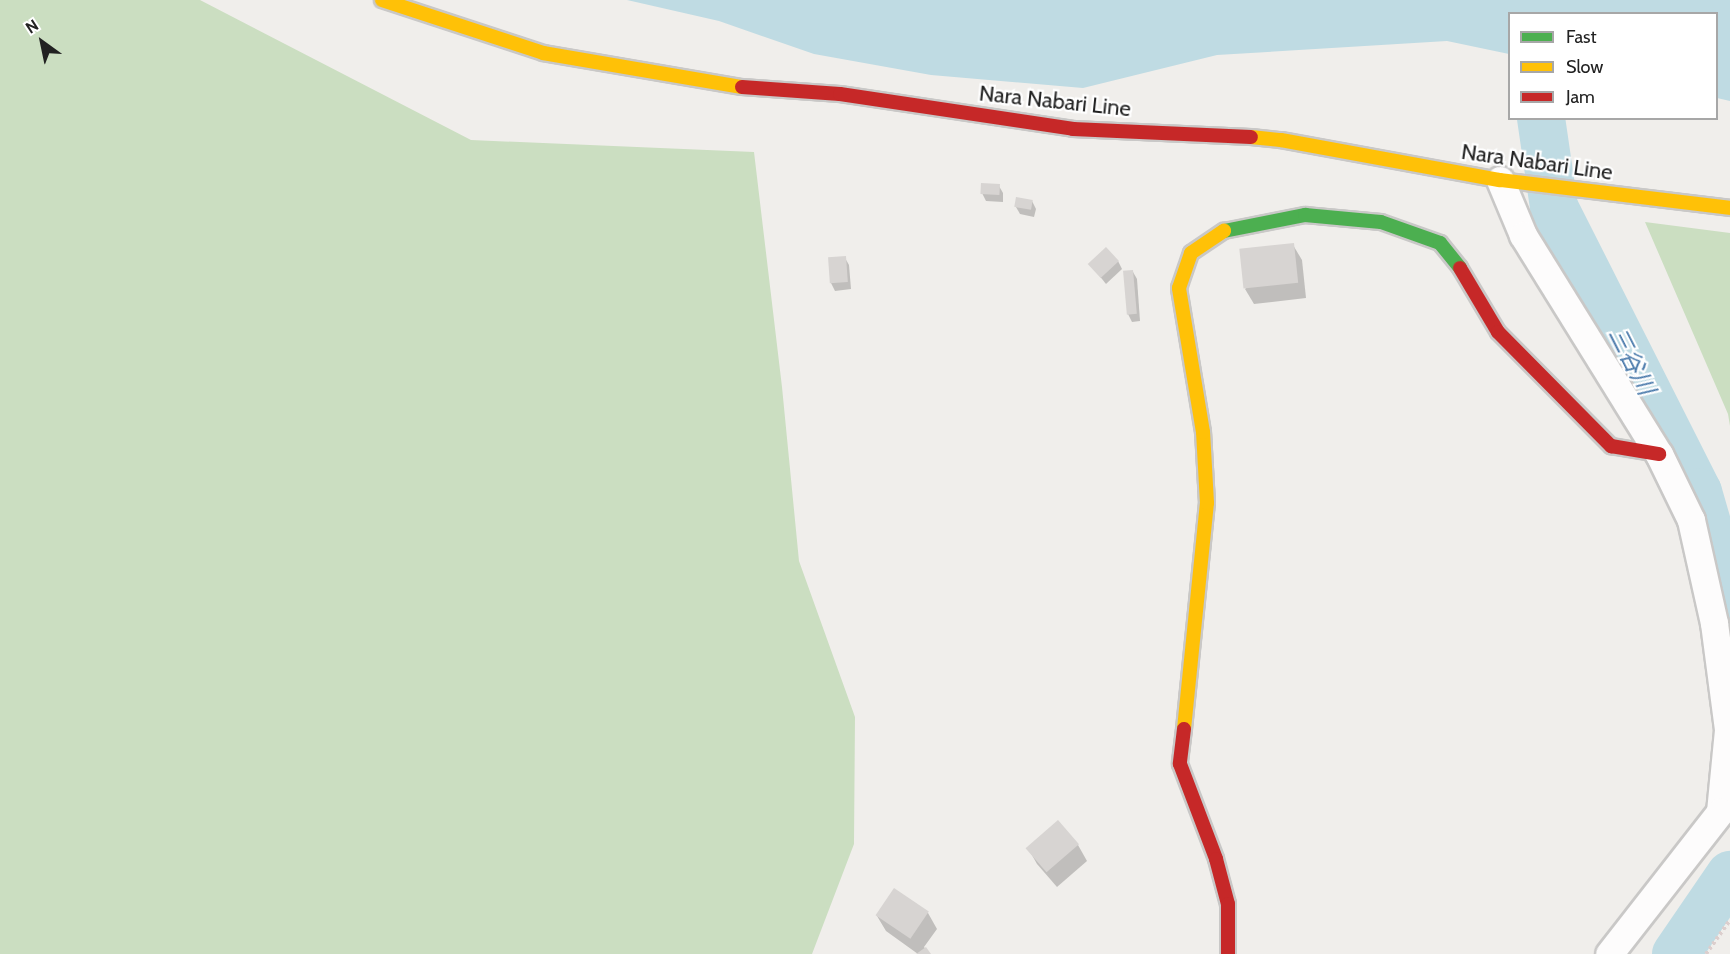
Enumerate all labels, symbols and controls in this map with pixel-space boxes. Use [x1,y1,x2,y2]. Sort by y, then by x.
north arrow [12,12,72,72]
legend [1508,12,1718,120]
text: N [22,15,42,38]
text: Fast [1566,26,1597,48]
text: Slow [1566,56,1603,78]
street label: Nara Nabari Line [978,80,1132,122]
text: Jam [1566,86,1595,108]
street label: Nara Nabari Line [1460,138,1614,186]
water label: 三谷川 [1603,322,1661,400]

